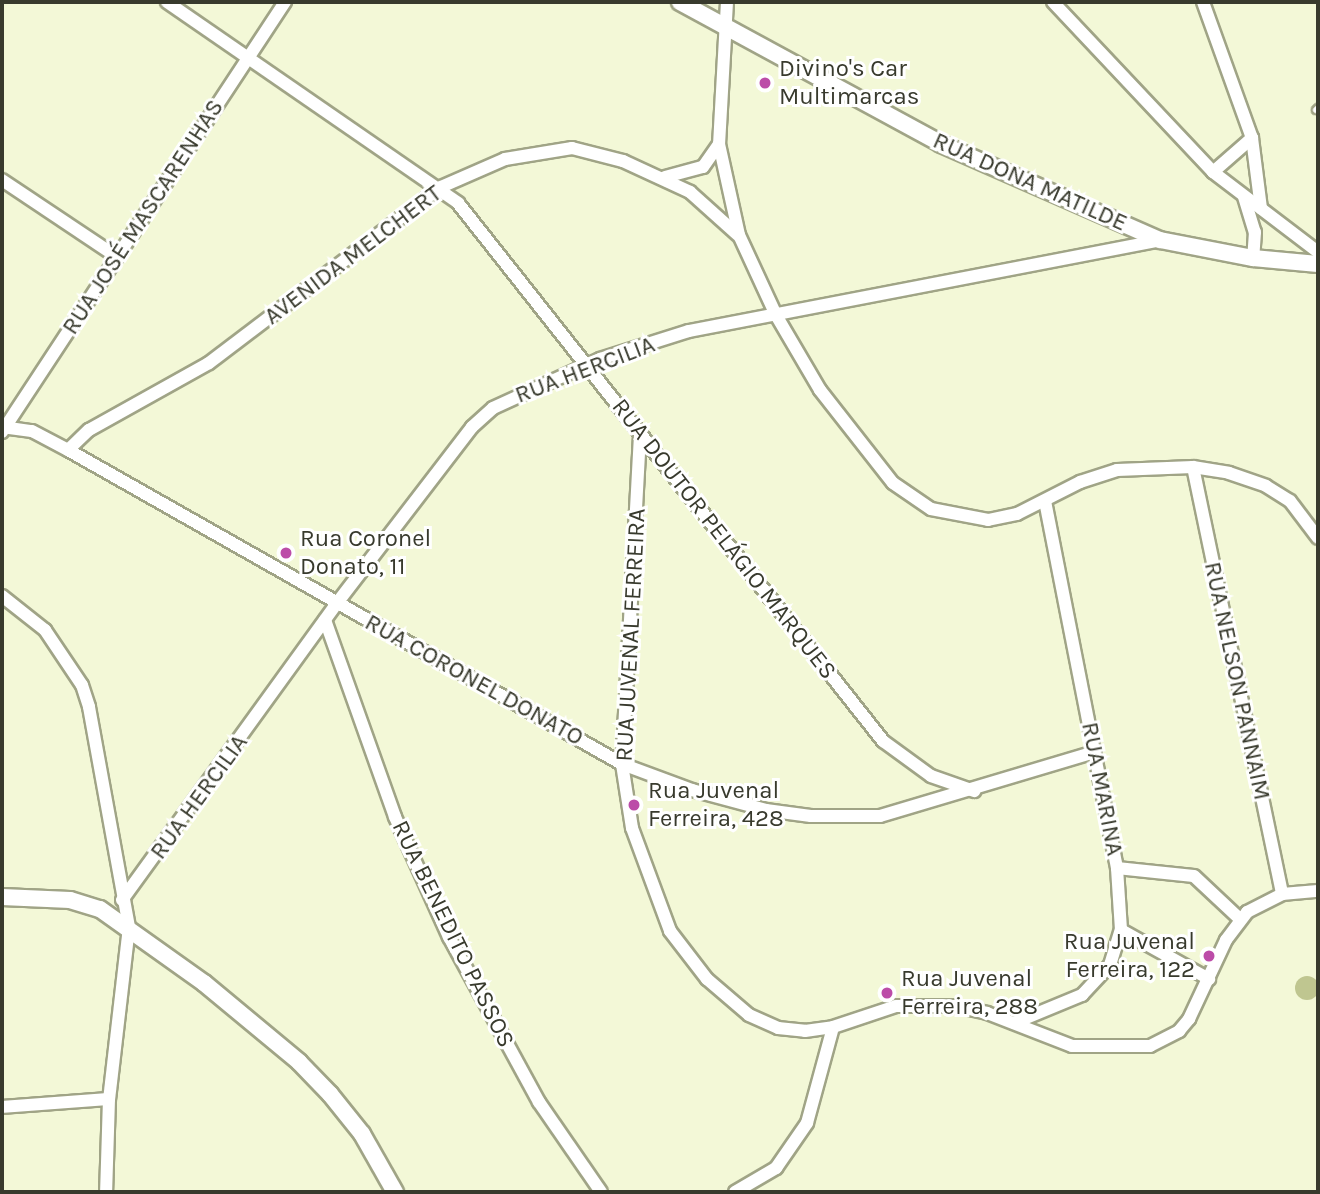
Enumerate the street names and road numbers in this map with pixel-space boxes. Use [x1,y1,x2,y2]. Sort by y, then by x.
street label: RUA JOSÉ MASCARENHAS [56,94,230,340]
street label: RUA DONA MATILDE [928,126,1132,238]
street label: AVENIDA MELCHERT [259,179,447,331]
street label: RUA HERCILIA [511,330,659,410]
street label: RUA DOUTOR PELÁGIO MARQUES [606,393,842,685]
street label: RUA JUVENAL FERREIRA [610,508,652,762]
street label: RUA NELSON PANNAIM [1198,559,1276,803]
street label: RUA CORONEL DONATO [360,608,588,752]
street label: RUA MARINA [1075,720,1129,858]
street label: RUA HERCILIA [144,729,254,865]
street label: RUA BENEDITO PASSOS [385,816,521,1052]

